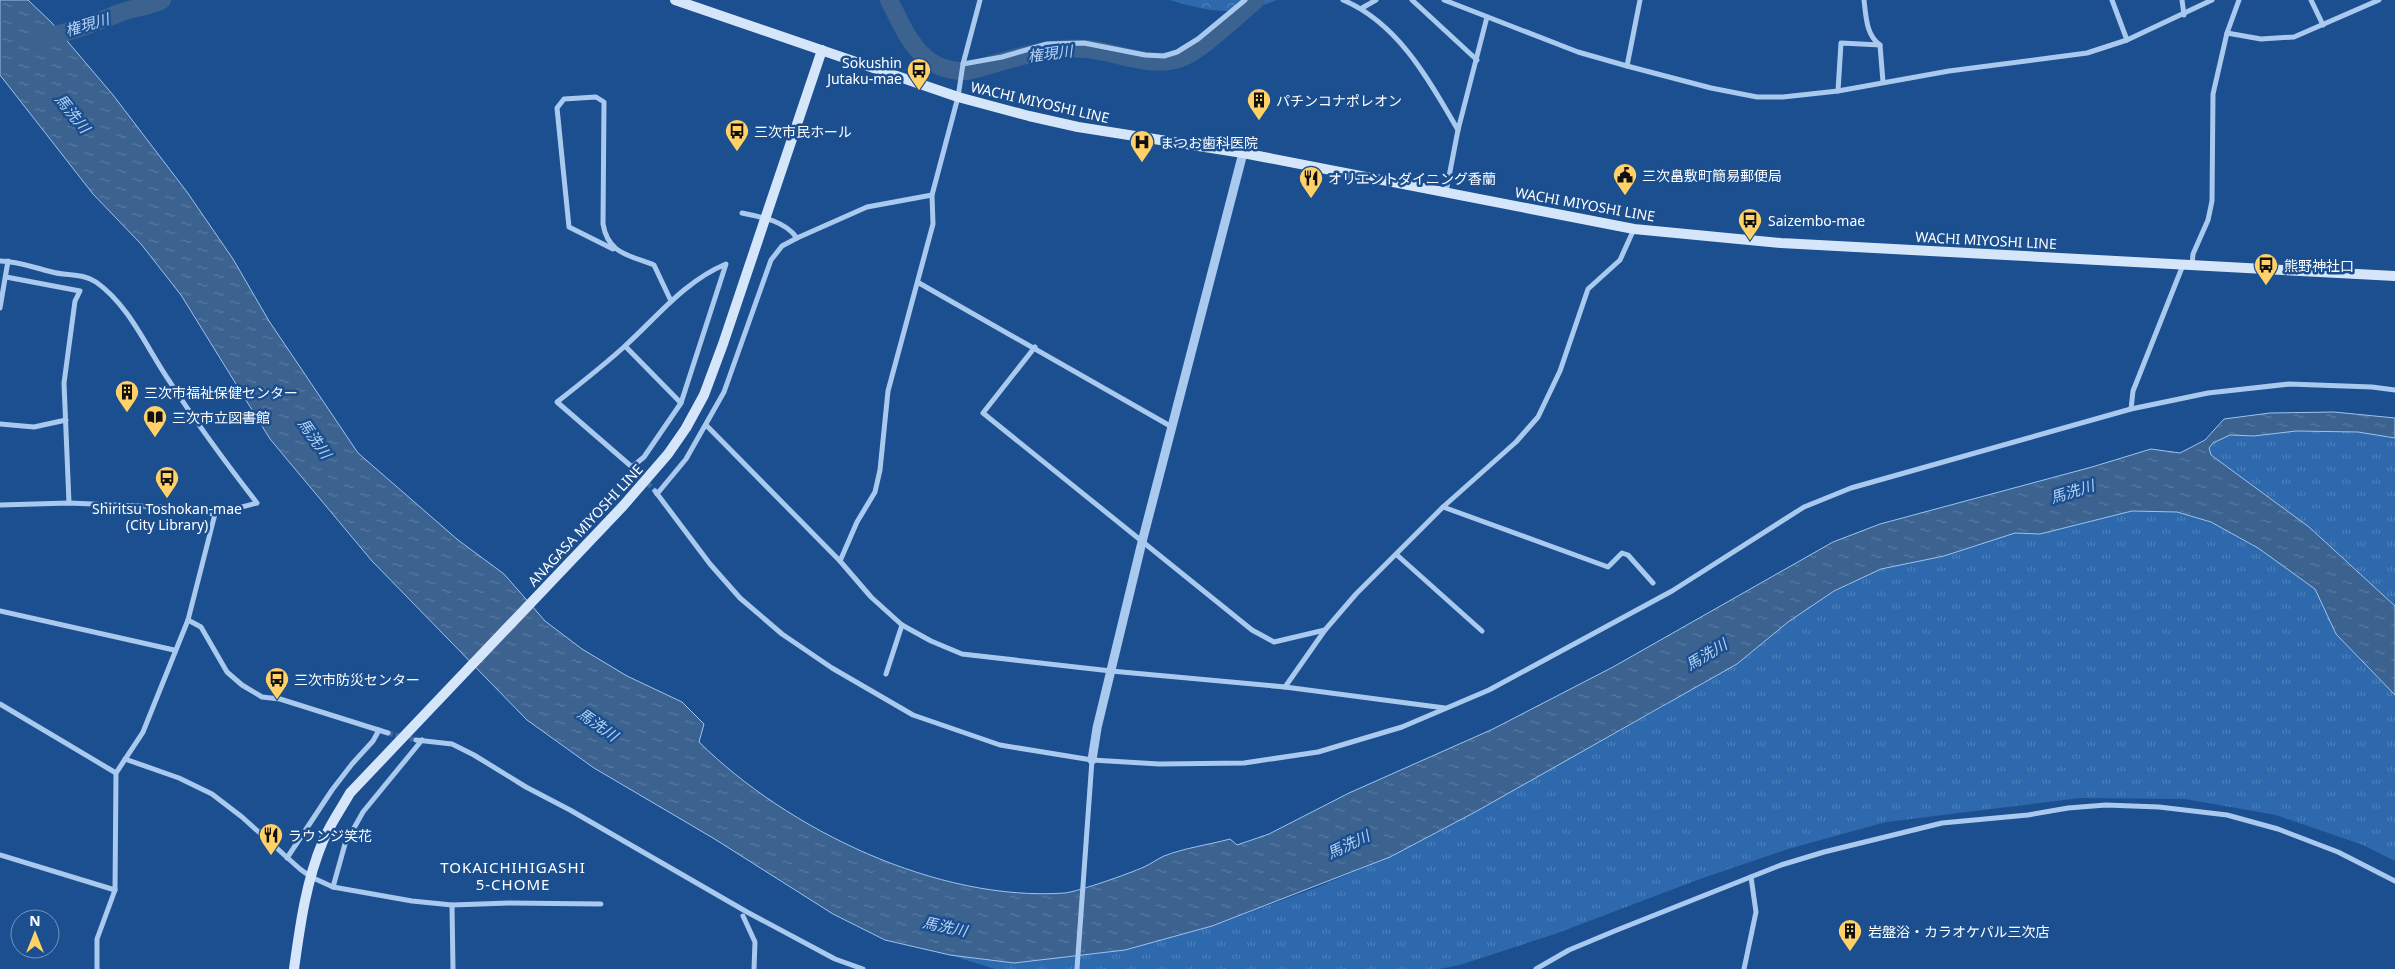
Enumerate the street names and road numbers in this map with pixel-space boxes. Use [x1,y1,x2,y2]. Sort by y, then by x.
street label: WACHI MIYOSHI LINE [969,77,1111,127]
street label: WACHI MIYOSHI LINE [1514,182,1656,226]
street label: WACHI MIYOSHI LINE [1915,227,2057,253]
street label: ANAGASA MIYOSHI LINE [523,460,647,590]

